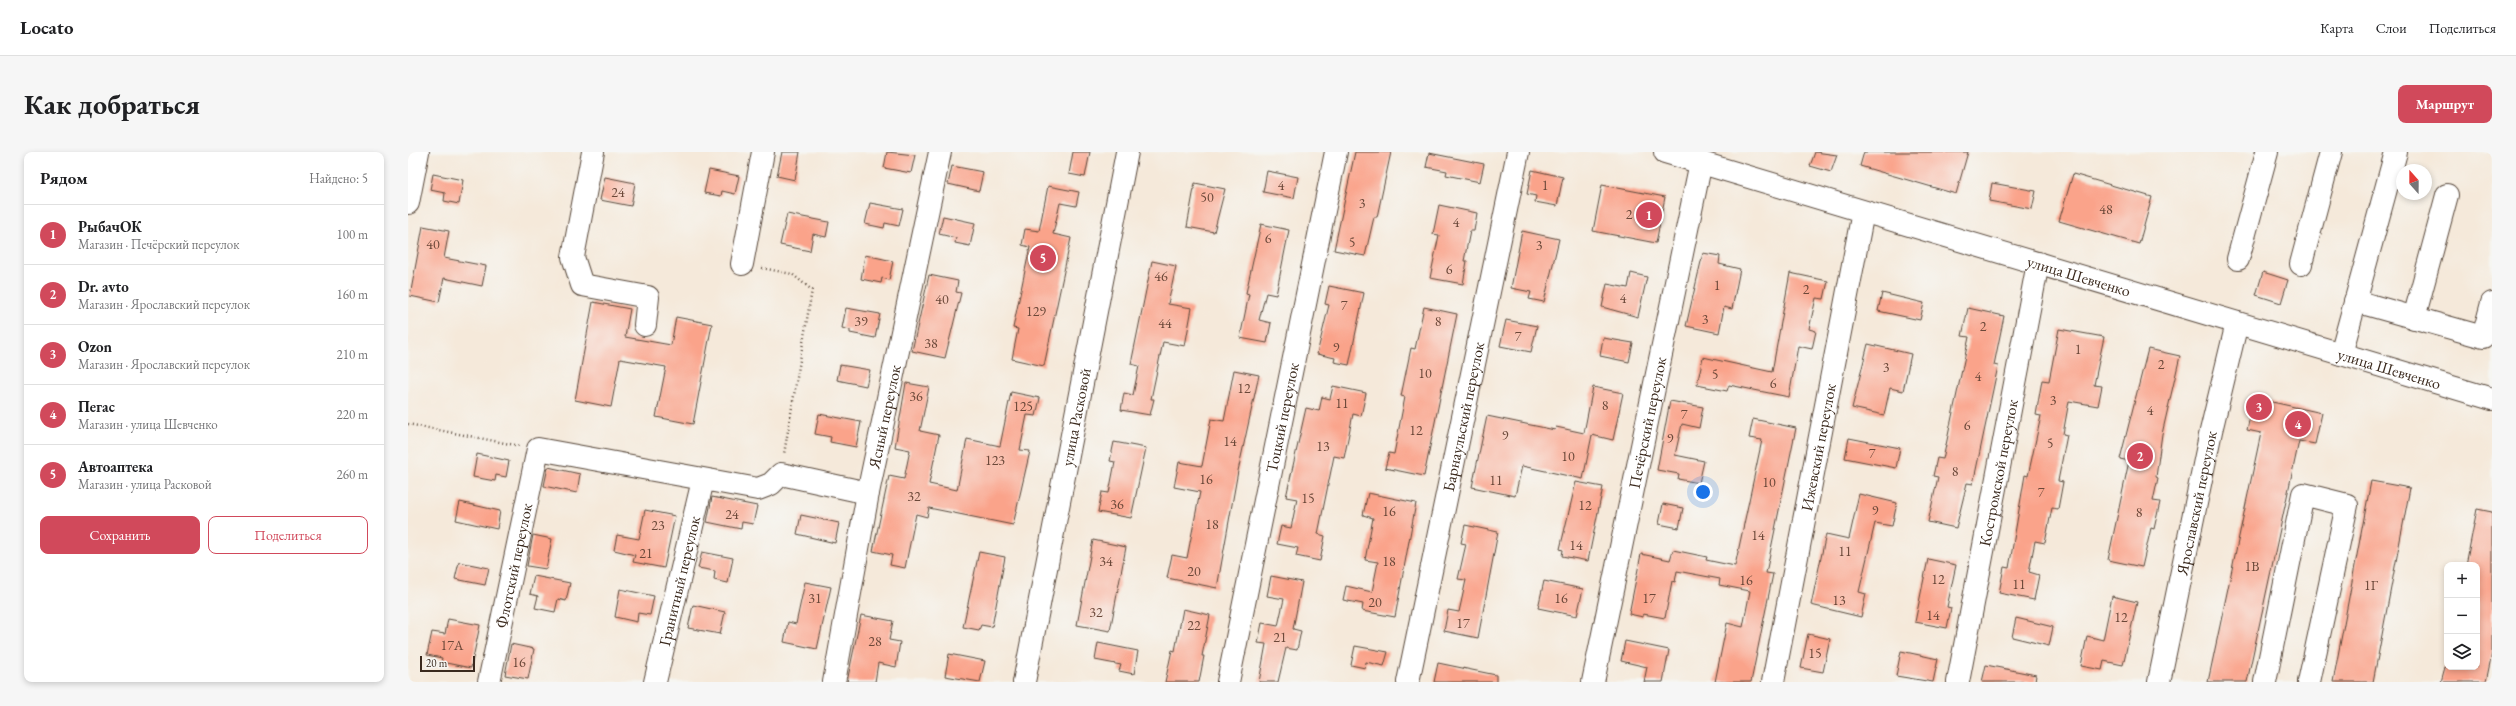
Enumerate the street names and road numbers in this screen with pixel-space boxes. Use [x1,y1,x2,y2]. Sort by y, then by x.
street label: улица Шевченко [2025,251,2133,302]
street label: Барнаульский переулок [1438,340,1489,493]
street label: улица Шевченко [2335,343,2444,394]
street label: Печёрский переулок [1623,355,1671,490]
street label: Тоцкий переулок [1261,360,1304,474]
street label: Ясный переулок [863,363,906,472]
street label: улица Расковой [1056,366,1096,468]
street label: Ижевский переулок [1796,381,1841,513]
street label: Костромской переулок [1974,397,2023,548]
street label: Ярославский переулок [2171,429,2222,578]
street label: Флотский переулок [491,501,537,630]
street label: Гранитный переулок [654,513,705,648]

